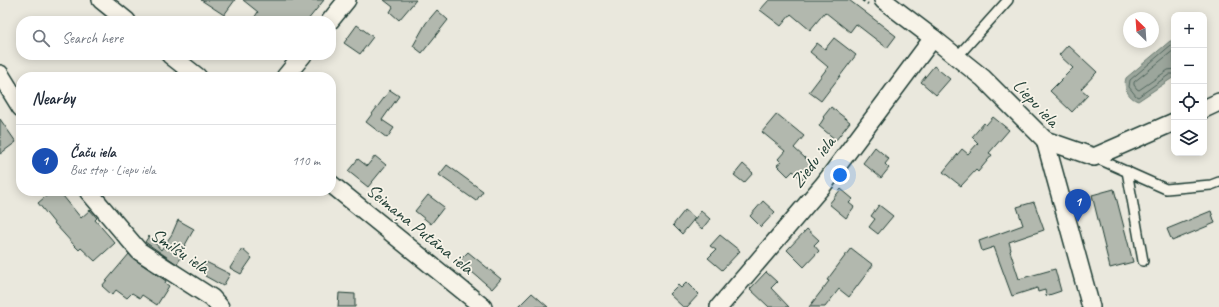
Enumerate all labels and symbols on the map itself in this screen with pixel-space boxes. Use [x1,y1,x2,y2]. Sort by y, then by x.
north arrow [1123,12,1159,48]
street label: Liepu iela [1008,74,1066,134]
street label: Ziedu iela [785,129,842,193]
your location [830,165,850,185]
street label: Seimaņa Putāna iela [361,178,480,281]
pin: 1 [1065,189,1091,222]
street label: Smilšu iela [146,223,215,280]

